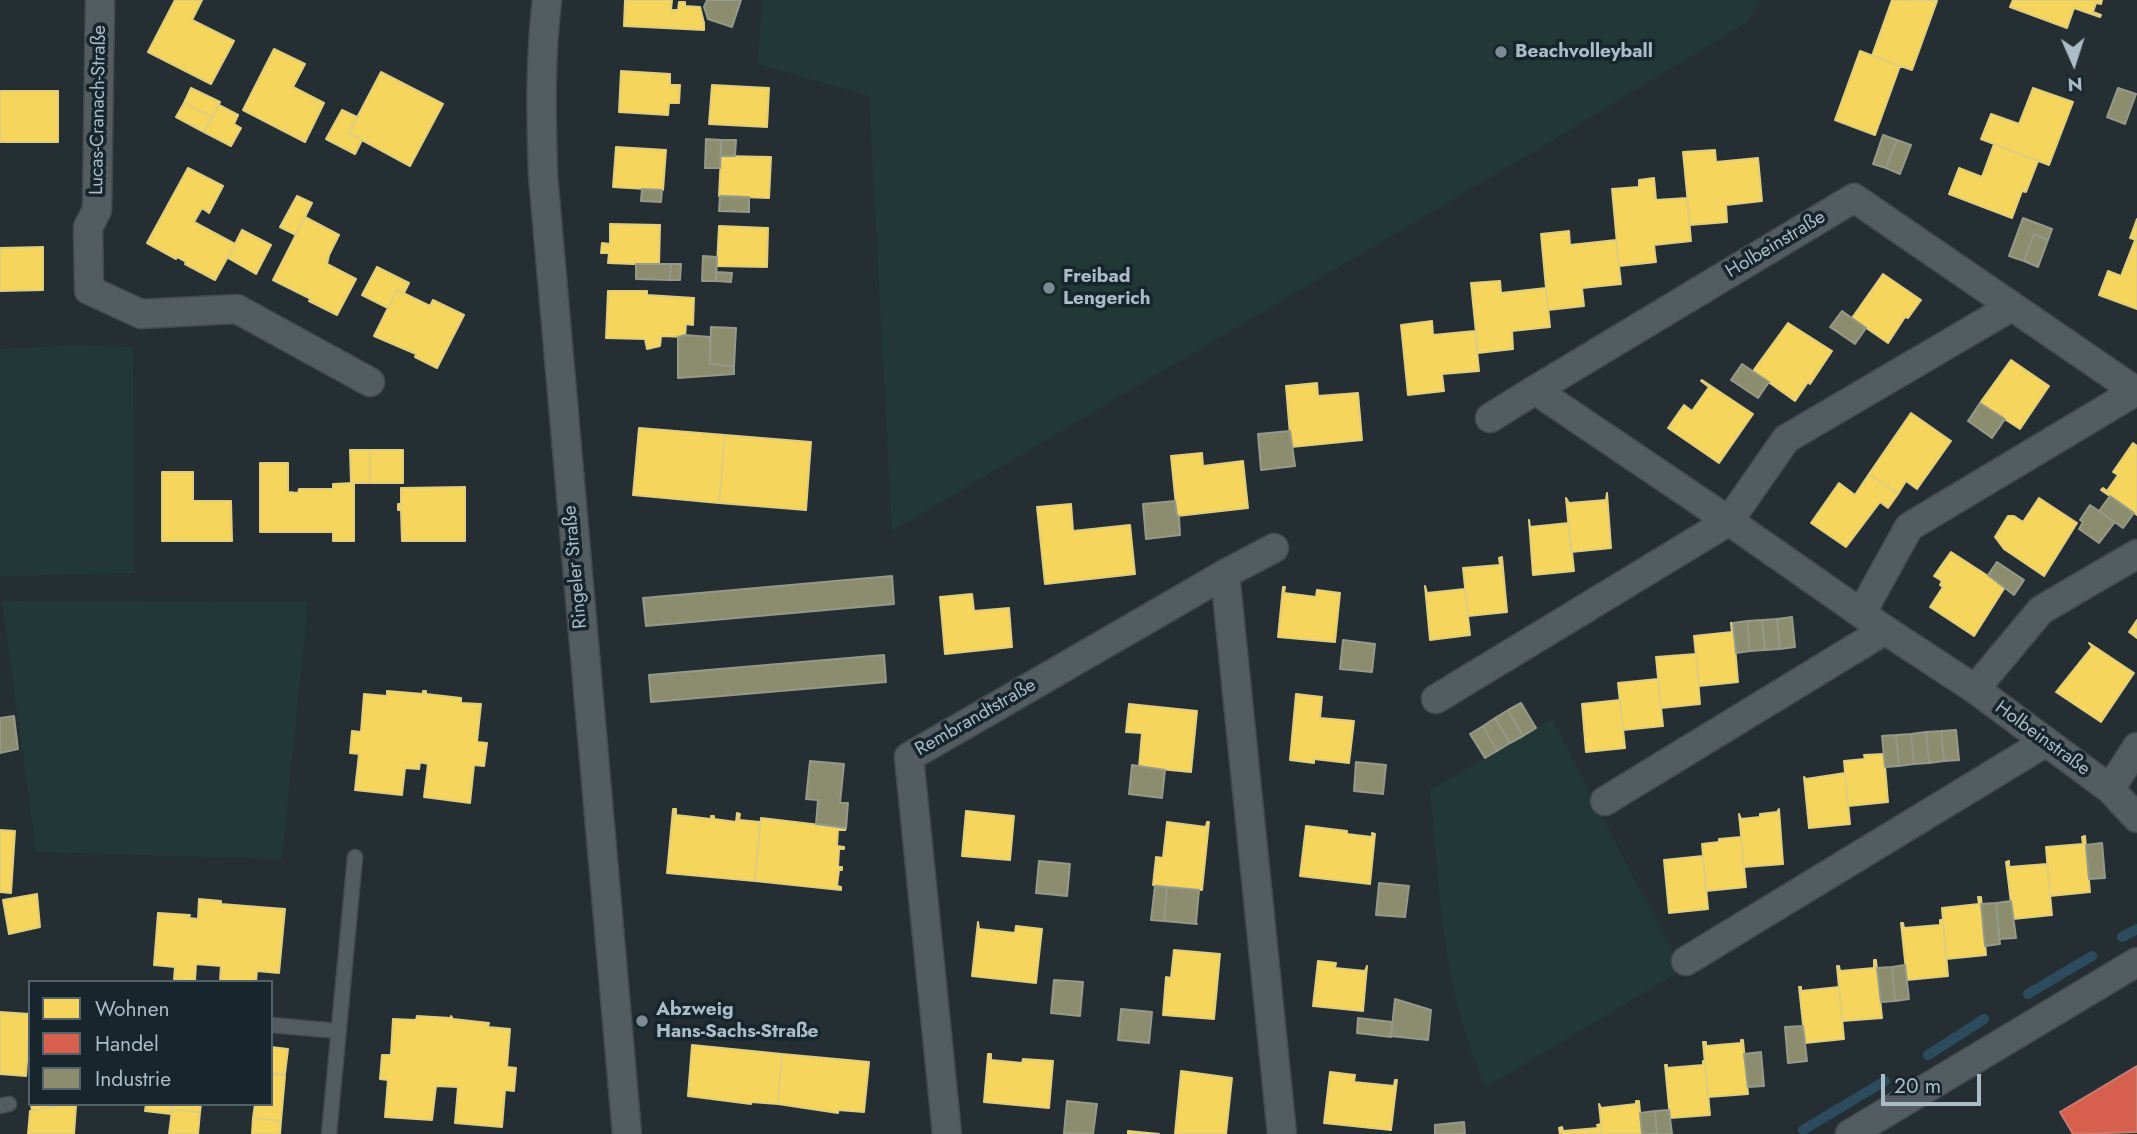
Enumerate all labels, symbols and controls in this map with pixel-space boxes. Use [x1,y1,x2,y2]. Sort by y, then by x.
street label: Lucas-Cranach-Straße [86,25,112,195]
north arrow [2039,28,2109,98]
place label: Beachvolleyball [1515,41,1653,63]
marker: Beachvolleyball [1493,44,1509,60]
text: N [2067,71,2083,98]
street label: Holbeinstraße [1722,206,1830,284]
place label: Freibad Lengerich [1063,266,1151,310]
marker: Freibad Lengerich [1041,280,1057,296]
street label: Ringeler Straße [559,504,593,630]
street label: Rembrandtstraße [912,674,1040,762]
street label: Holbeinstraße [1990,697,2094,781]
legend [28,980,273,1106]
text: Wohnen [95,994,169,1024]
place label: Abzweig Hans-Sachs-Straße [656,999,818,1043]
marker: Abzweig Hans-Sachs-Straße [634,1013,650,1029]
text: Handel [95,1029,159,1059]
scale bar [1885,1060,1985,1104]
text: Industrie [95,1064,171,1094]
text: 20 m [1894,1071,1941,1101]

